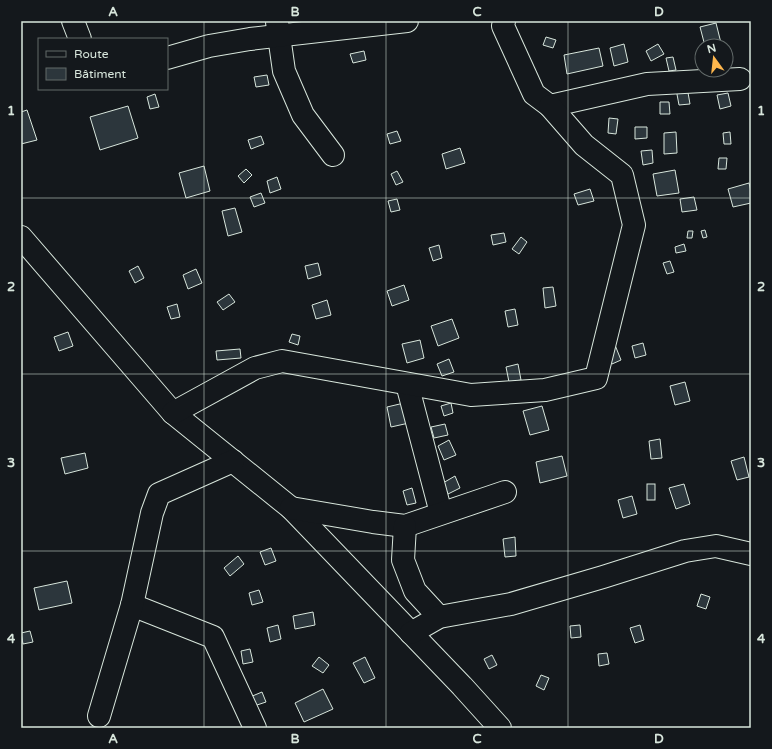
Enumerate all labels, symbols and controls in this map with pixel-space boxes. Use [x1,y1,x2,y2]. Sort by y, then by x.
text: A [108,4,118,20]
text: B [290,4,300,20]
text: C [472,4,482,20]
text: D [654,4,664,20]
legend [38,38,168,90]
north arrow [694,38,734,78]
text: N [706,41,717,56]
text: Route [74,47,109,61]
text: Bâtiment [74,67,126,81]
text: 1 [7,103,15,119]
text: 1 [757,103,765,119]
text: 2 [7,279,15,295]
text: 2 [757,279,765,295]
text: 3 [7,455,15,471]
text: 3 [757,455,765,471]
text: 4 [7,631,16,647]
text: 4 [757,631,766,647]
text: A [108,731,118,747]
text: B [290,731,300,747]
text: C [472,731,482,747]
text: D [654,731,664,747]

